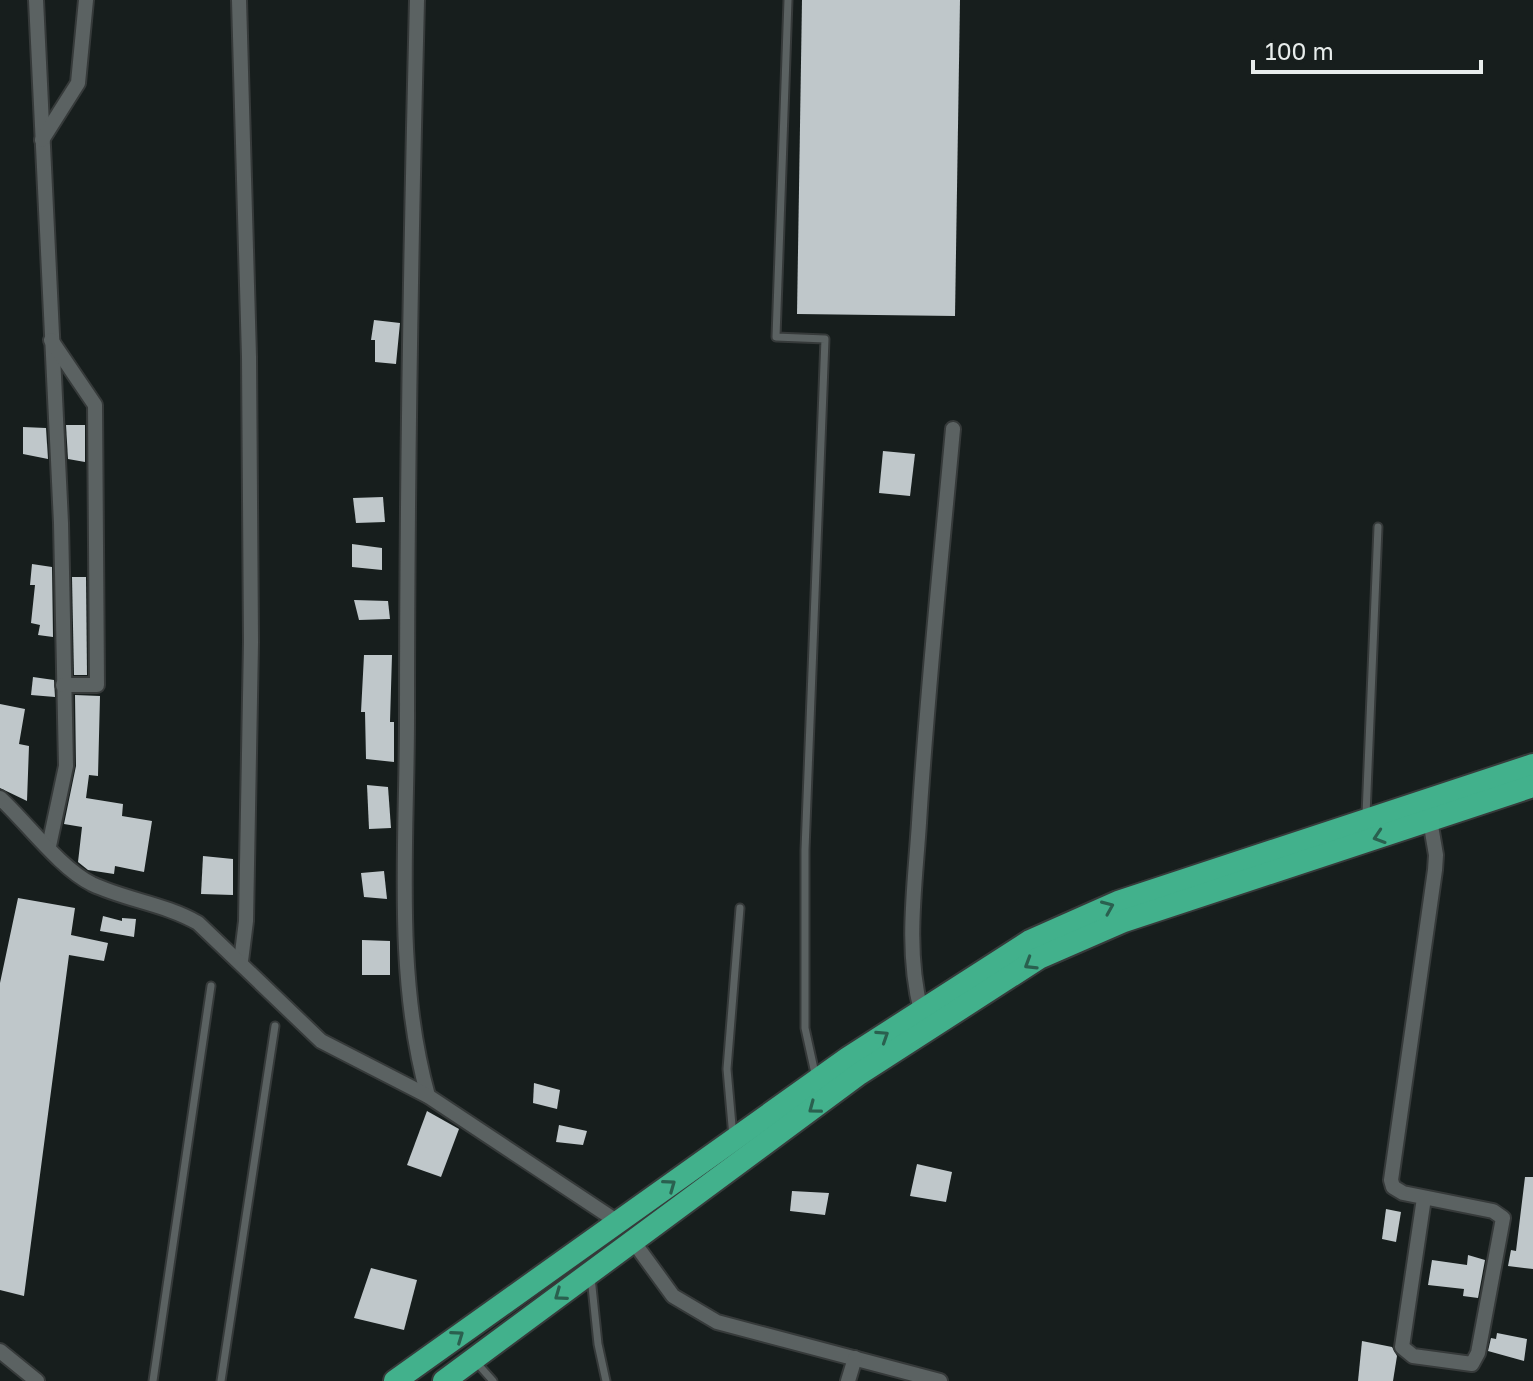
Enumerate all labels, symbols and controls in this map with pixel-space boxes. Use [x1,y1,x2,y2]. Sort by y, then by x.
scale bar [1253,24,1481,74]
text: 100 m [1265,36,1334,65]
one-way arrow [1373,828,1387,844]
one-way arrow [1100,900,1114,916]
one-way arrow [1025,955,1039,970]
one-way arrow [874,1030,889,1045]
one-way arrow [808,1098,822,1112]
one-way arrow [661,1180,676,1195]
one-way arrow [554,1286,568,1300]
one-way arrow [450,1331,464,1346]

